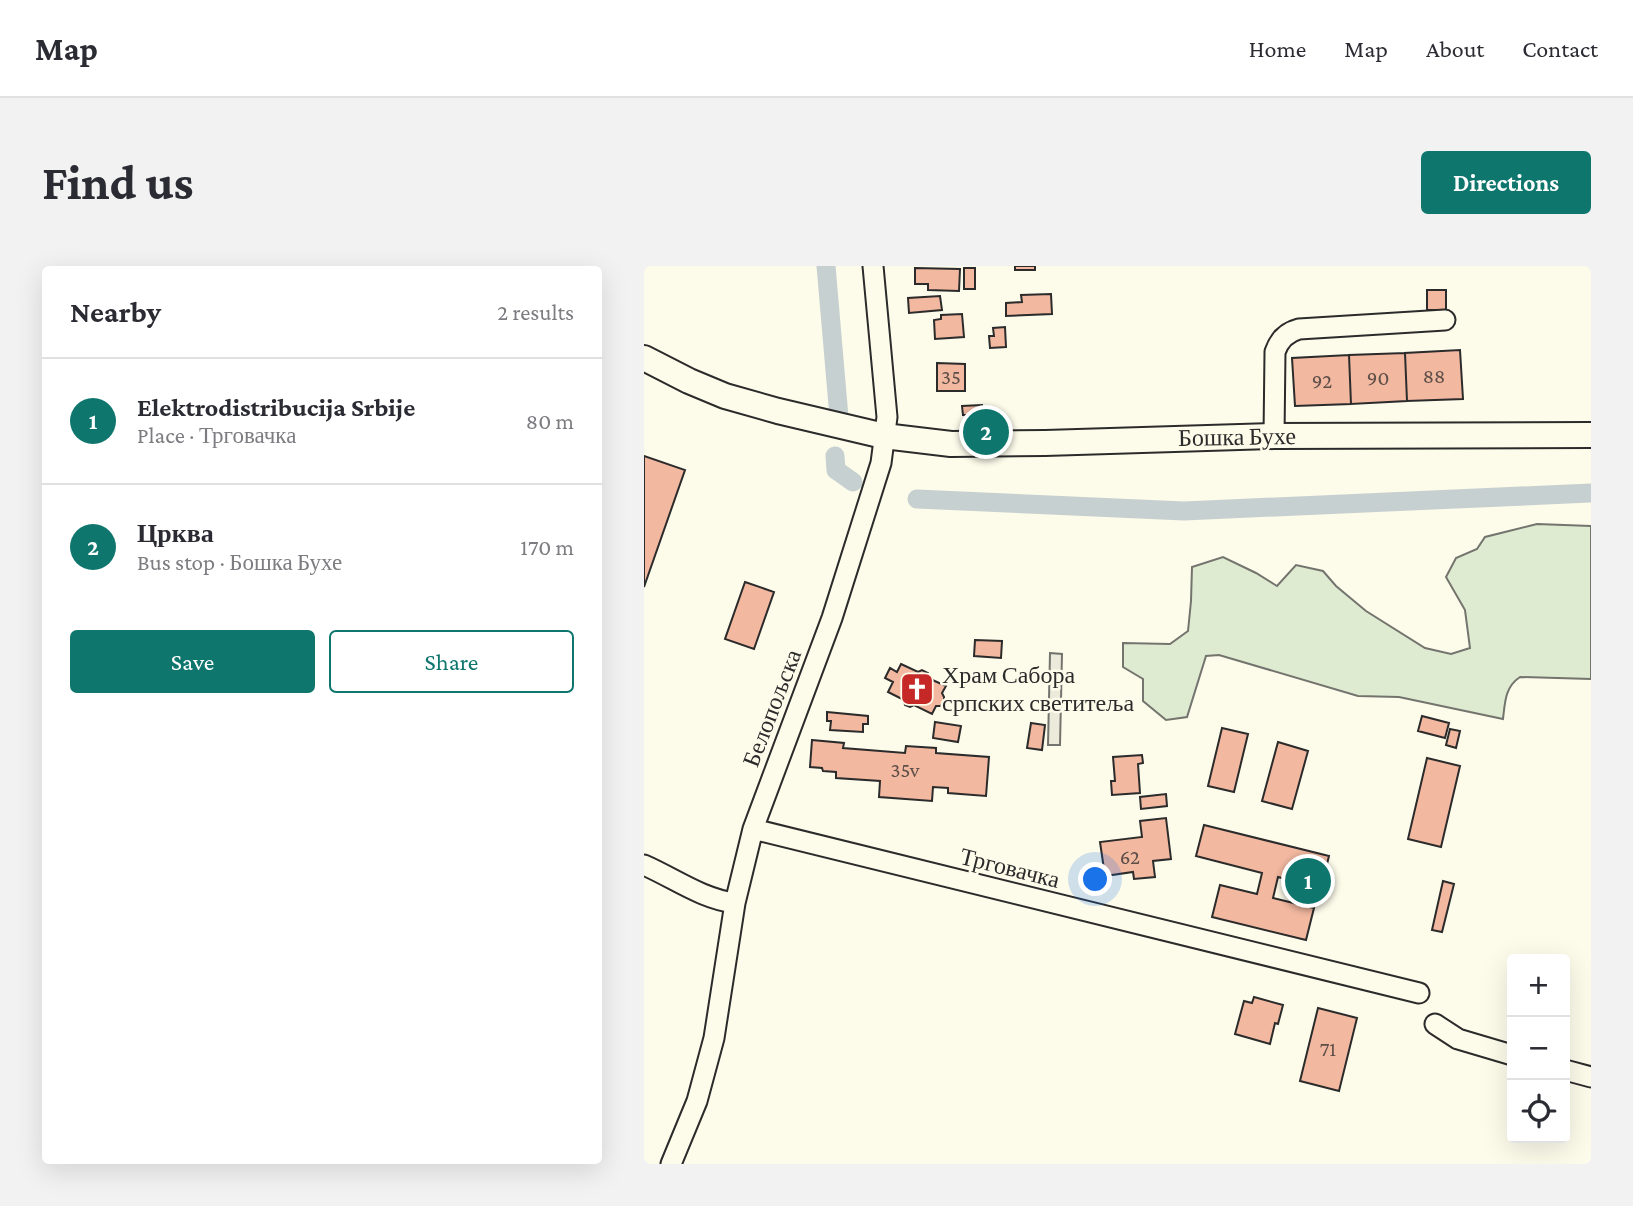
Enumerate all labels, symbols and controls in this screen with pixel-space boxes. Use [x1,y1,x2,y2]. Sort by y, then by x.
text: Map [35,30,98,67]
text: Home [1249,35,1306,62]
text: Map [1344,35,1388,62]
text: About [1426,35,1484,62]
text: Contact [1522,35,1598,62]
button: Directions [1421,151,1591,214]
text: Find us [42,155,194,210]
text: Nearby [70,295,161,328]
text: 2 results [497,299,574,325]
house number: 88 [1423,364,1445,388]
house number: 35 [941,365,961,389]
house number: 90 [1367,366,1389,390]
house number: 92 [1312,369,1332,393]
text: Elektrodistribucija Srbije [137,393,415,422]
pin: 2 [963,406,1009,458]
text: 1 [89,408,97,434]
text: 80 m [526,408,574,434]
text: Place · Трговачка [137,422,296,448]
street label: Бошка Бухе [1178,422,1296,451]
text: Црква [137,519,214,548]
text: 2 [87,534,99,560]
text: 170 m [520,534,574,560]
text: Bus stop · Бошка Бухе [137,549,342,575]
button: Save [70,630,315,693]
button: Share [329,630,574,693]
street label: Белопољска [737,645,806,770]
place label: Храм Сабора српских светитеља [942,661,1135,716]
church icon: Храм Сабора српских светитеља [898,670,936,708]
house number: 35v [890,758,920,782]
street label: Трговачка [958,842,1063,893]
house number: 62 [1120,845,1140,869]
pin: 1 [1285,855,1331,907]
your location [1078,862,1112,896]
map controls [1507,954,1570,1143]
button: + [1507,954,1570,1017]
button: − [1507,1017,1570,1080]
house number: 71 [1320,1037,1336,1061]
button: locate [1507,1080,1570,1143]

